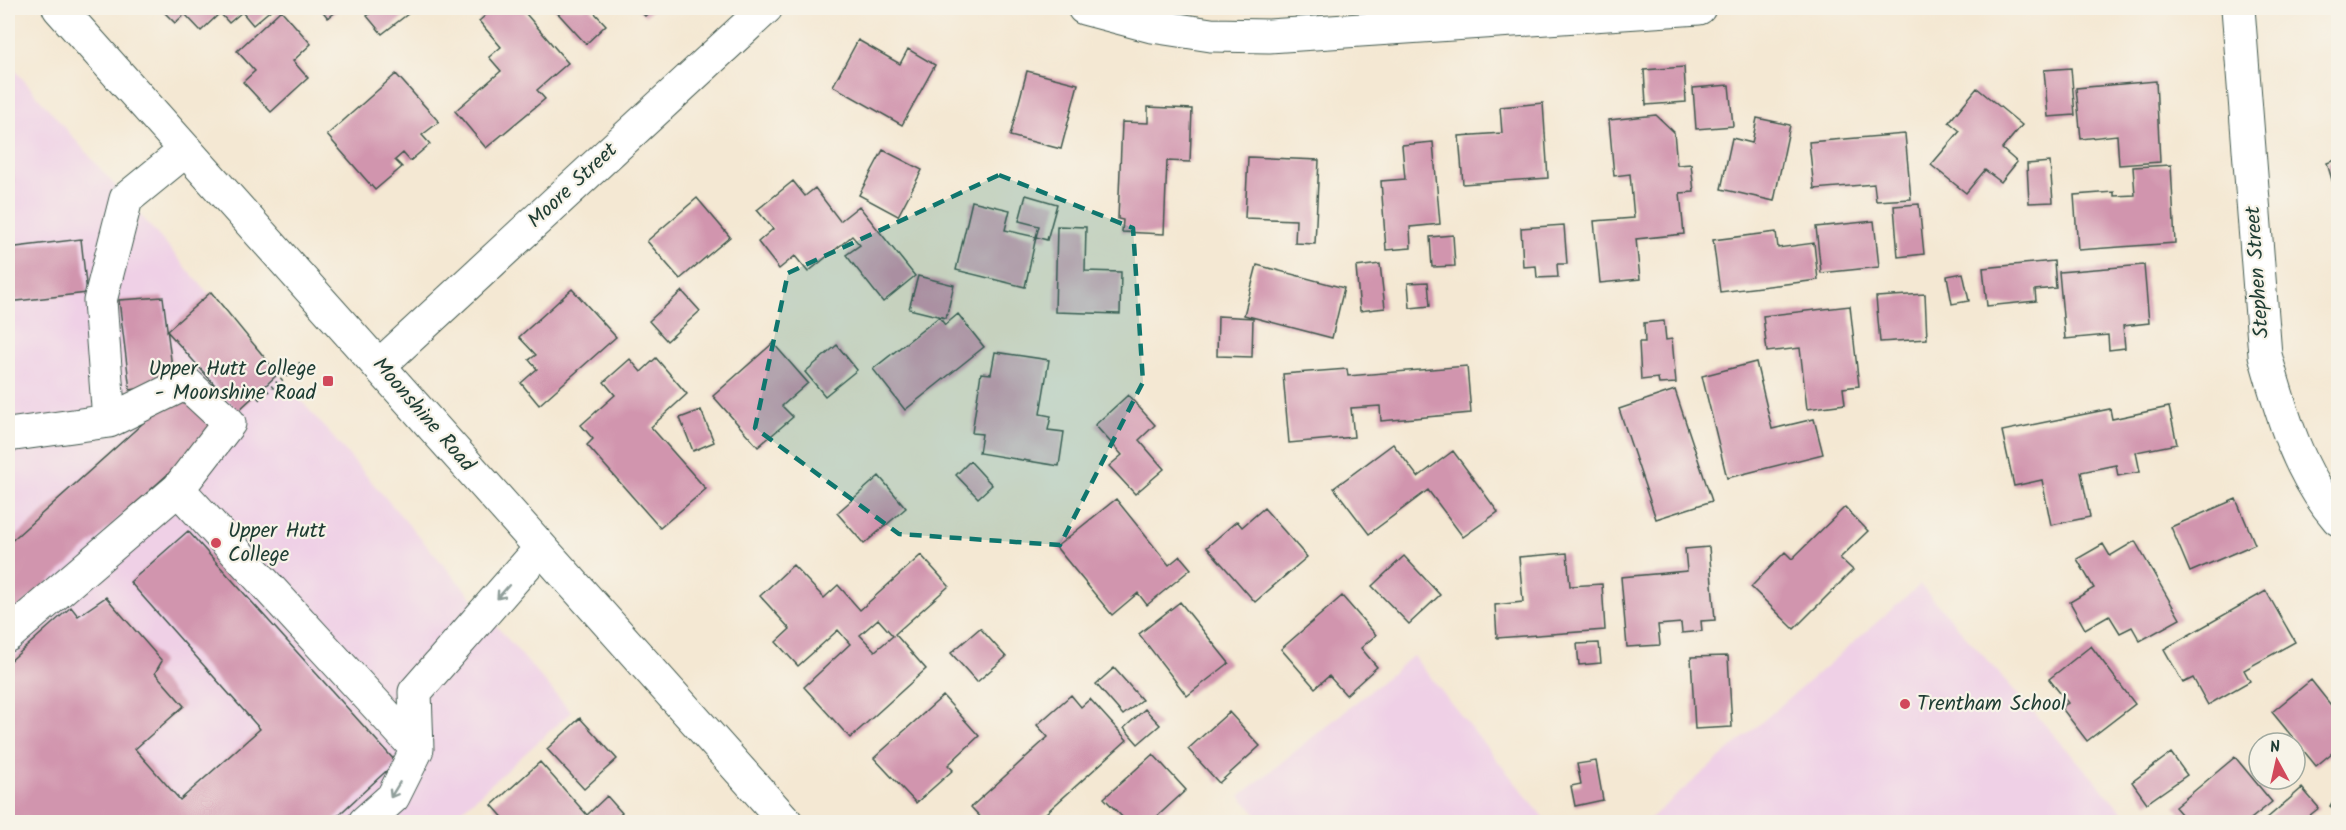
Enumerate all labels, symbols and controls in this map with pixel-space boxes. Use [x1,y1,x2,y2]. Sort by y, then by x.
street label: Moore Street [520,135,626,237]
street label: Stephen Street [2237,204,2279,339]
street label: Moonshine Road [364,350,483,480]
place label: Upper Hutt College - Moonshine Road [148,353,317,410]
marker: Upper Hutt College - Moonshine Road [321,374,335,388]
place label: Upper Hutt College [228,515,327,572]
marker: Upper Hutt College [209,536,223,550]
one-way arrow [496,584,510,599]
place label: Trentham School [1917,688,2066,721]
marker: Trentham School [1898,697,1912,711]
north arrow [2247,731,2307,791]
text: N [2268,735,2282,761]
one-way arrow [389,781,401,798]

